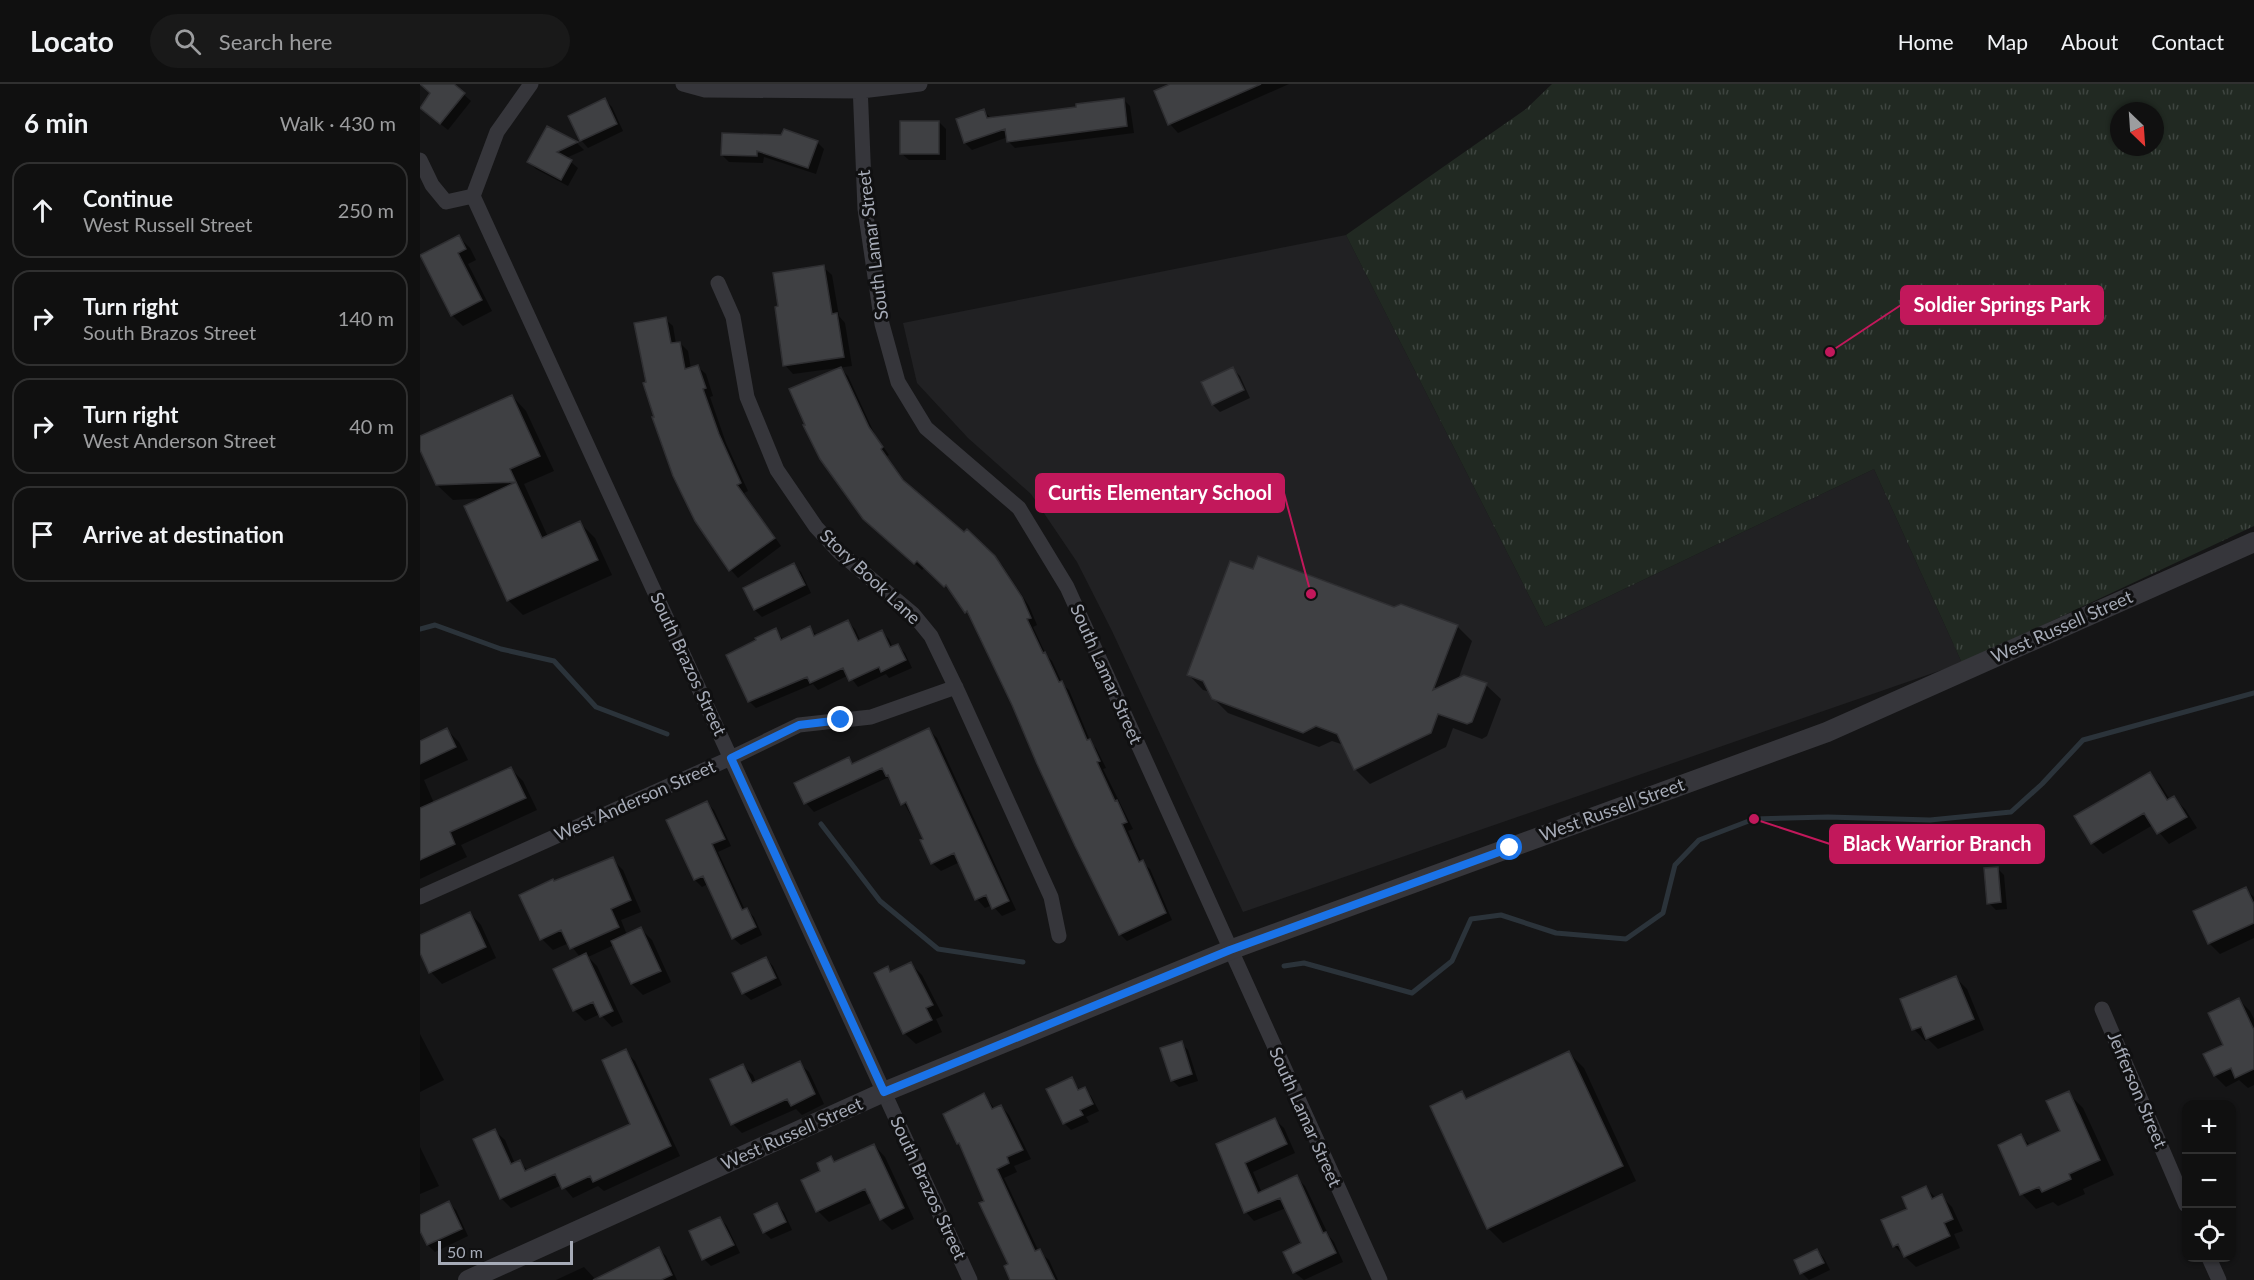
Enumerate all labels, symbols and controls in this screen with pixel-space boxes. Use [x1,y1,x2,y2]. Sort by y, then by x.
search box [150,14,570,68]
text: Locato [30,24,114,58]
icon: search [171,25,204,58]
text: Search here [219,28,332,55]
text: Home [1898,29,1954,54]
text: Map [1987,29,2028,54]
text: About [2061,29,2118,54]
text: Contact [2151,29,2224,54]
north arrow [2110,102,2164,156]
text: 6 min [24,107,88,139]
text: Walk · 430 m [280,111,396,135]
street label: South Lamar Street [852,168,892,321]
text: Continue [83,185,173,212]
icon: ahead [26,194,59,227]
text: 250 m [338,198,394,222]
text: West Russell Street [83,212,252,236]
callout: Soldier Springs Park [1901,286,2103,324]
text: Soldier Springs Park [1914,292,2091,316]
text: Turn right [83,293,178,320]
icon: right [26,302,59,335]
text: 140 m [338,306,394,330]
text: South Brazos Street [83,320,256,344]
text: Turn right [83,401,178,428]
icon: right [26,410,59,443]
text: 40 m [349,414,394,438]
text: West Anderson Street [83,428,276,452]
callout: Curtis Elementary School [1036,474,1284,512]
text: Curtis Elementary School [1048,480,1272,504]
icon: arrive [26,518,59,551]
text: Arrive at destination [83,521,284,548]
street label: Story Book Lane [816,524,925,628]
street label: West Russell Street [1987,585,2136,667]
street label: South Brazos Street [646,588,732,739]
street label: South Lamar Street [1066,600,1148,748]
route end [827,706,853,732]
street label: West Anderson Street [551,754,719,845]
street label: West Russell Street [1536,772,1688,845]
callout: Black Warrior Branch [1830,825,2044,863]
text: Black Warrior Branch [1842,831,2032,855]
route start [1496,834,1522,860]
street label: Jefferson Street [2103,1028,2173,1152]
street label: South Lamar Street [1265,1043,1347,1191]
street label: West Russell Street [717,1092,866,1174]
map controls [2182,1100,2236,1262]
button: + [2182,1100,2236,1154]
street label: South Brazos Street [886,1112,972,1263]
button: − [2182,1154,2236,1208]
button: locate [2182,1208,2236,1262]
scale bar [438,1238,573,1266]
text: 50 m [447,1242,483,1261]

